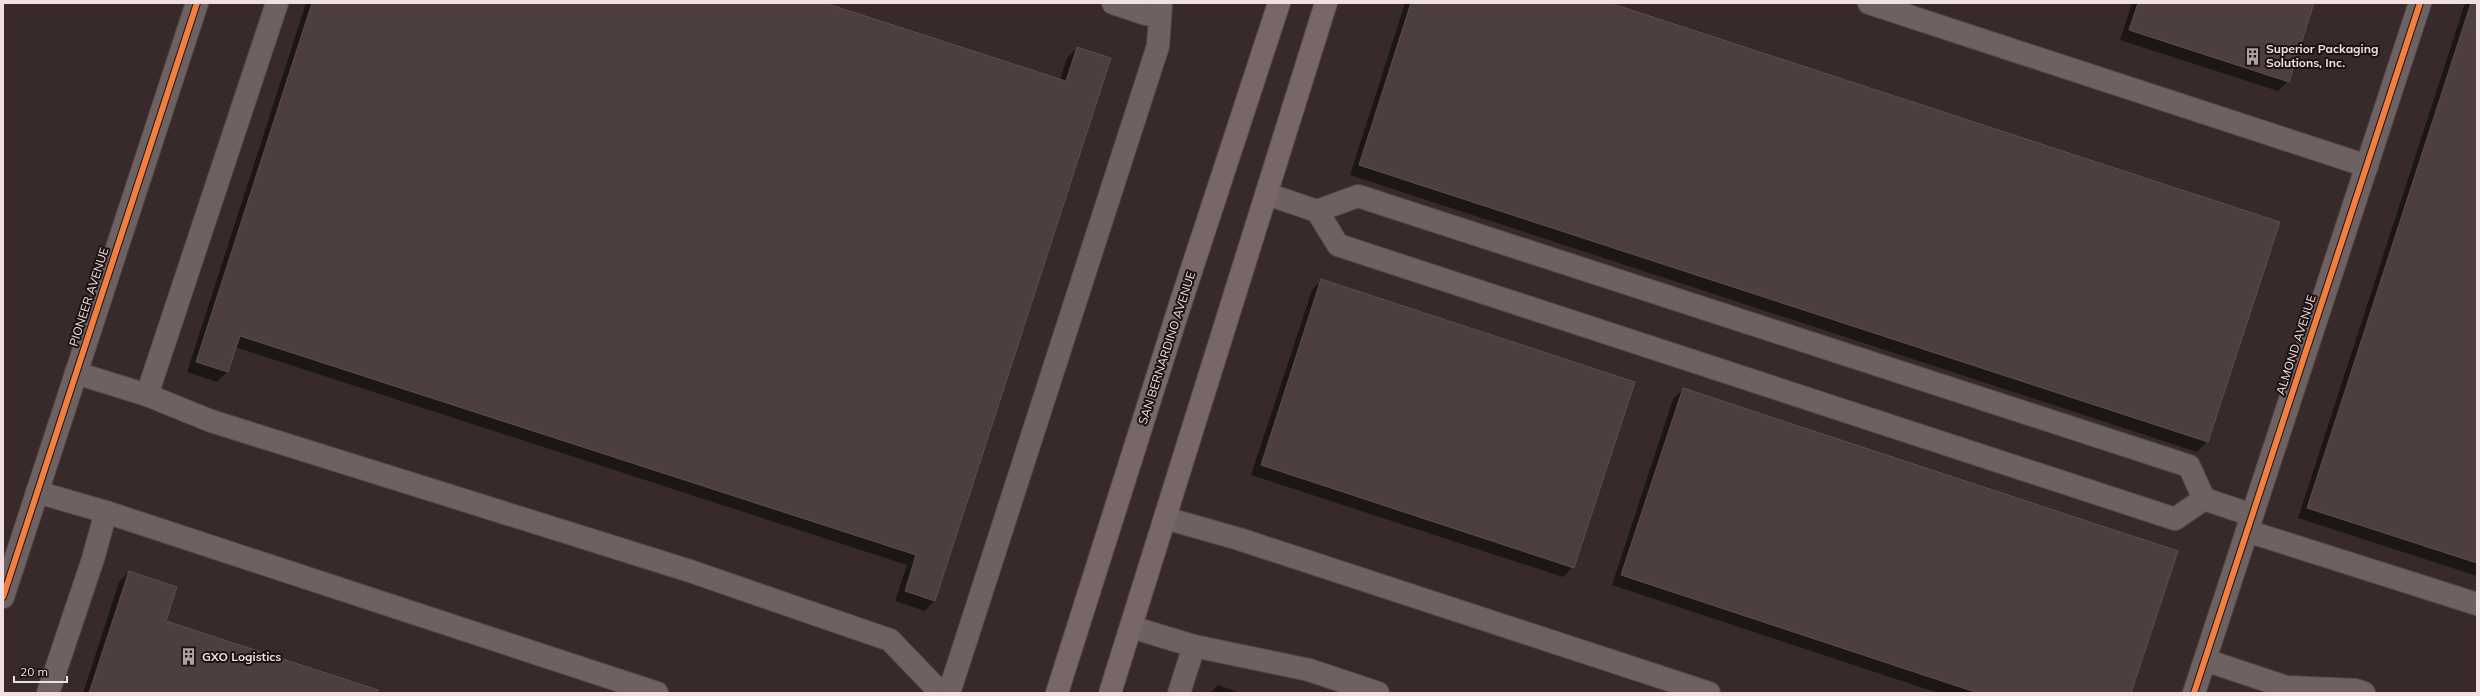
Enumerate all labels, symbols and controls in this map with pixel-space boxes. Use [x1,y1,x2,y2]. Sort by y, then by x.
place label: Superior Packaging Solutions, Inc. [2266,41,2378,70]
building icon: Superior Packaging Solutions, Inc. [2243,46,2263,66]
street label: PIONEER AVENUE [65,246,112,348]
street label: SAN BERNARDINO AVENUE [1135,270,1198,426]
street label: ALMOND AVENUE [2272,293,2319,397]
building icon: GXO Logistics [179,647,199,667]
place label: GXO Logistics [202,649,281,664]
scale bar [14,658,67,684]
text: 20 m [20,664,48,679]

